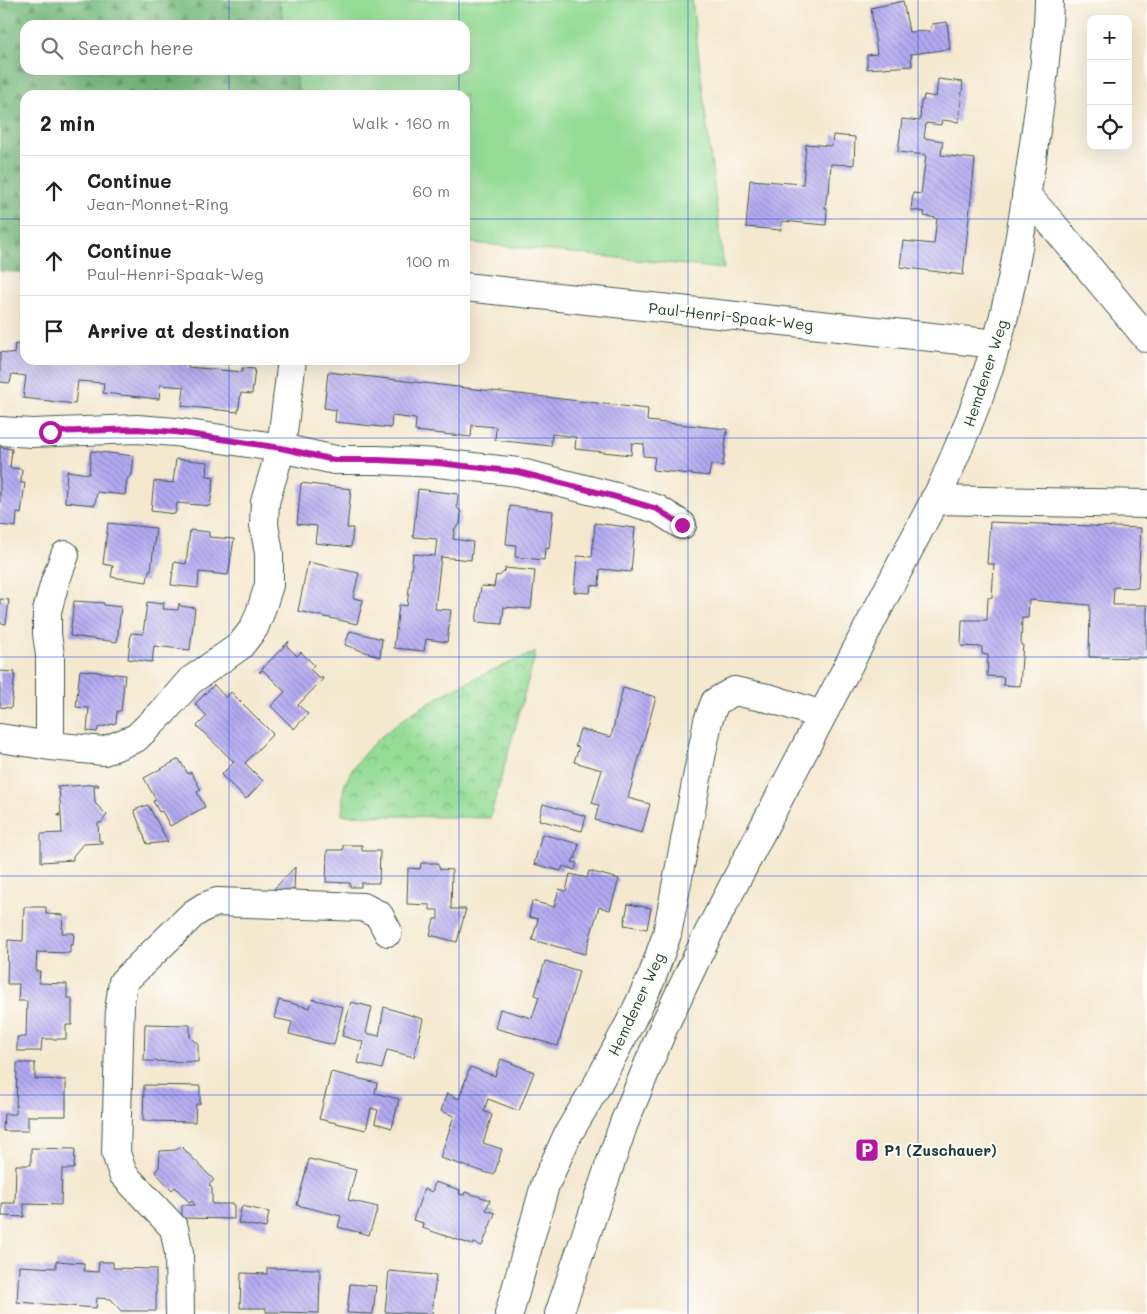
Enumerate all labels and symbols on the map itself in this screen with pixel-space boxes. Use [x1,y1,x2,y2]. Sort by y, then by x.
street label: Paul-Henri-Spaak-Weg [648,297,815,335]
street label: Hemdener Weg [958,316,1012,429]
route start [39,421,62,444]
route end [671,514,694,537]
street label: Hemdener Weg [603,949,669,1059]
parking icon: P1 (Zuschauer) [854,1137,880,1163]
place label: P1 (Zuschauer) [884,1140,997,1160]

